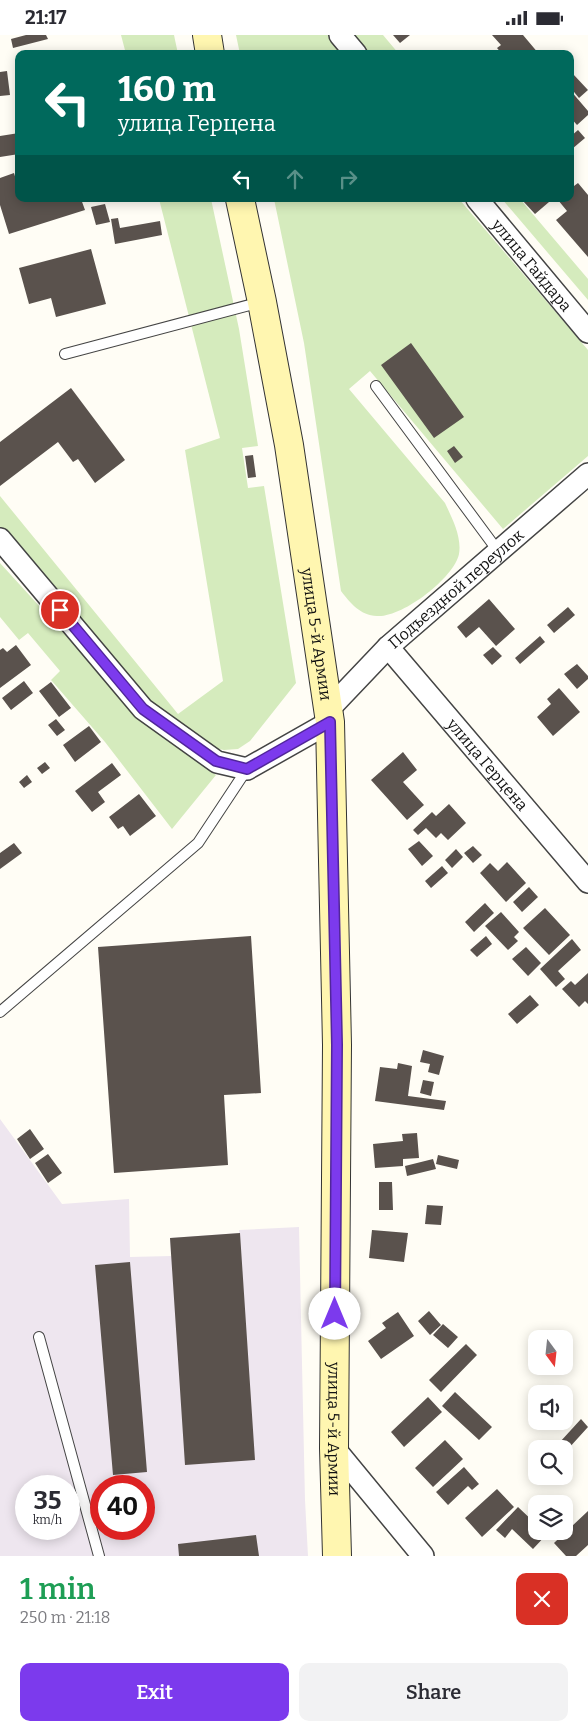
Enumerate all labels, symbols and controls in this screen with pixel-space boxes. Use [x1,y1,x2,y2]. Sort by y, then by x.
text: 21:17 [25,6,67,29]
text: 160 m [118,68,216,110]
icon: left [35,70,100,135]
text: улица Герцена [118,110,276,137]
icon: left [228,165,256,193]
icon: ahead [281,165,309,193]
icon: right [334,165,362,193]
street label: улица Гайдара [487,214,576,315]
street label: Подъездной переулок [384,525,528,652]
street label: улица 5-й Армии [298,566,336,702]
pin [39,589,81,631]
icon: arrive [46,596,74,624]
street label: улица Герцена [443,714,532,814]
position arrow [308,1287,360,1339]
north arrow [528,1330,572,1375]
map controls [528,1330,573,1540]
street label: улица 5-й Армии [324,1361,345,1496]
button: sound [528,1385,573,1430]
button: search [528,1440,573,1485]
speed limit sign: 40 [90,1475,155,1540]
text: 35 [33,1486,62,1516]
button: layers [528,1495,573,1540]
text: km/h [33,1513,62,1527]
text: 1 min [20,1571,95,1607]
button: close [516,1573,568,1625]
text: 250 m · 21:18 [20,1608,110,1627]
button: Exit [20,1663,289,1721]
button: Share [299,1663,568,1721]

